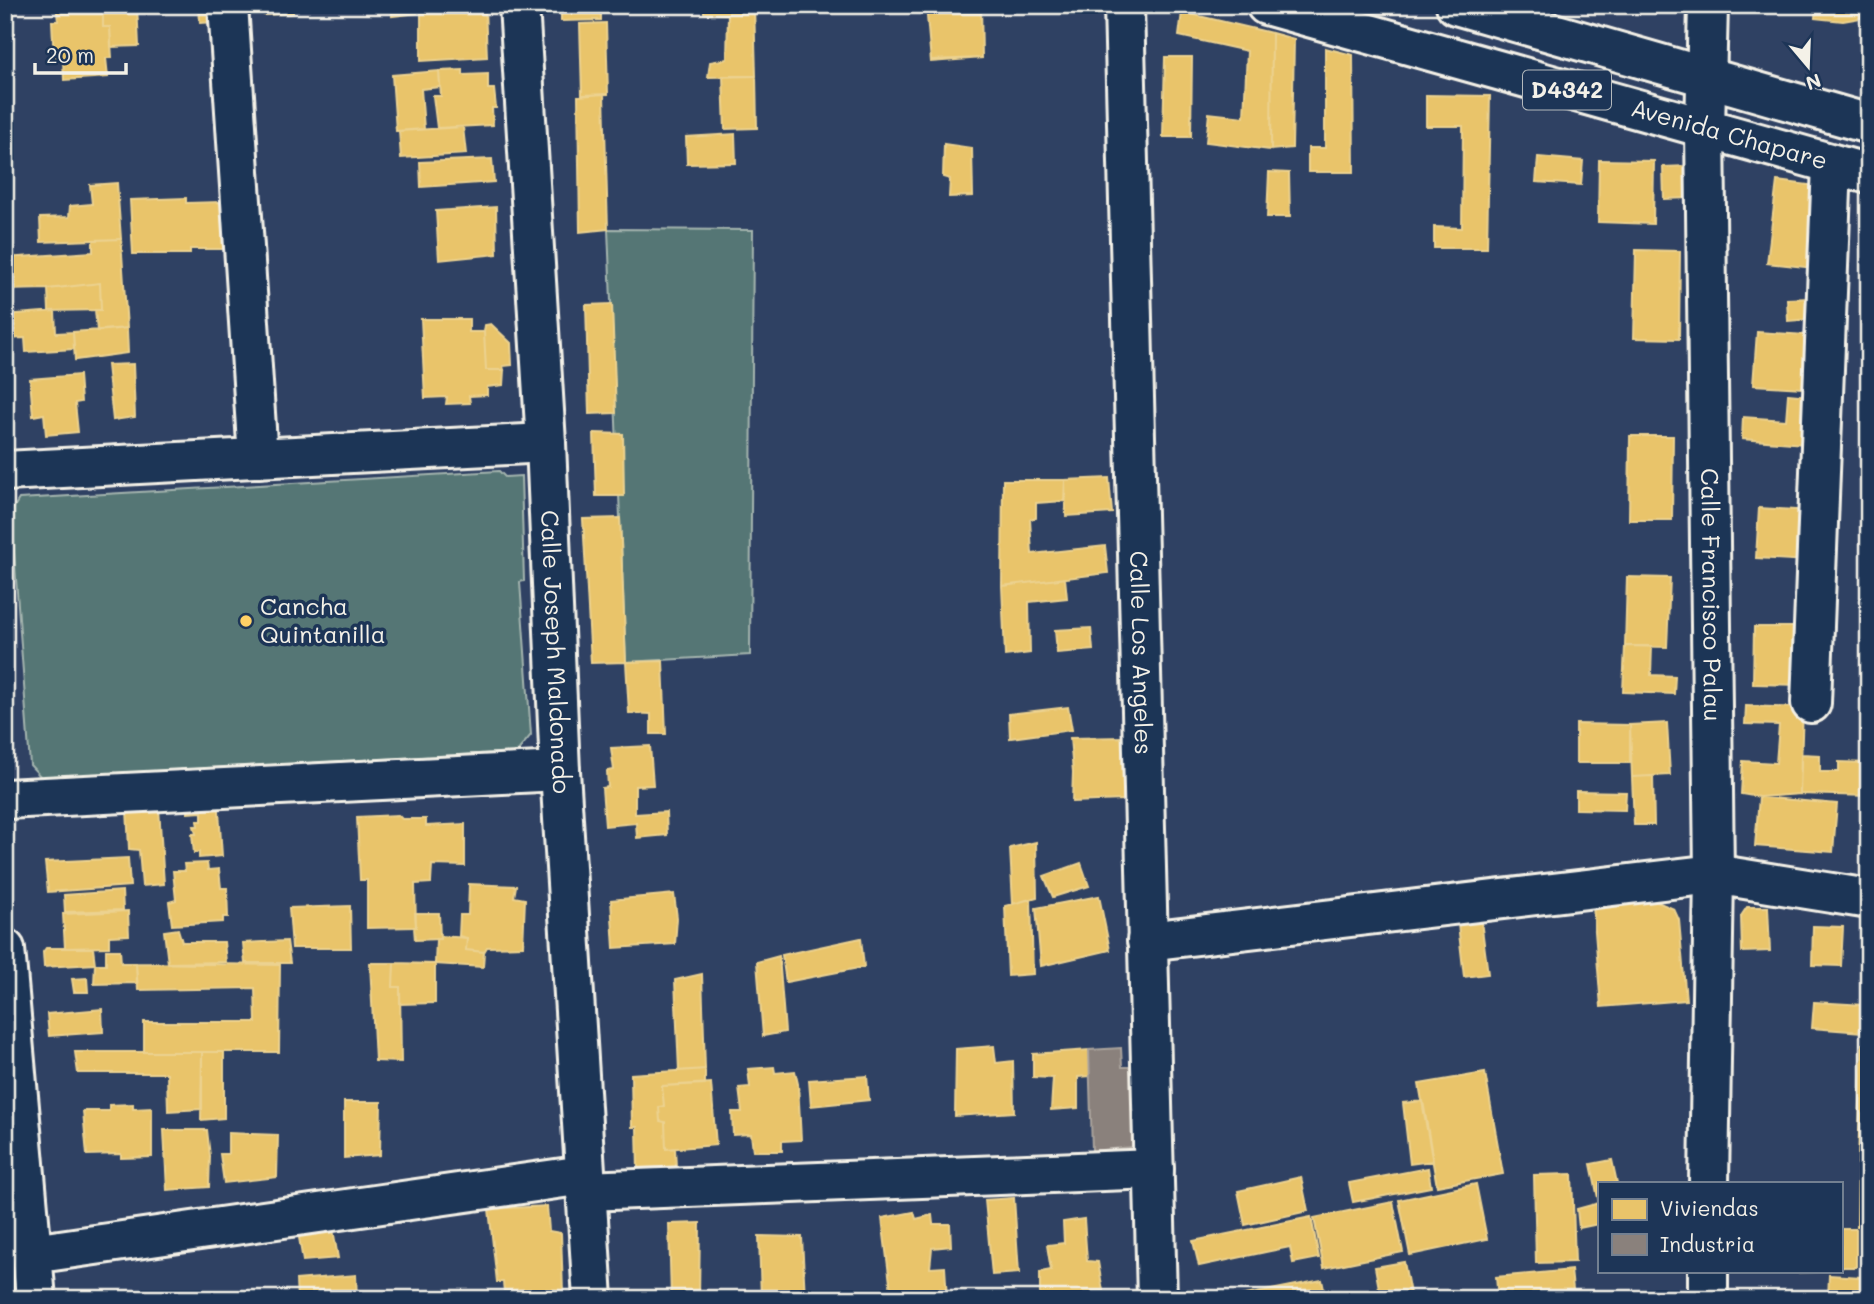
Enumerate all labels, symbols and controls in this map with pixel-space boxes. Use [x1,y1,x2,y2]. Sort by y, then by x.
scale bar [35,32,126,76]
north arrow [1772,32,1842,102]
text: 20 m [46,41,94,68]
text: N [1803,68,1825,97]
road number: D4342 [1523,71,1611,110]
street label: Avenida Chapare [1628,91,1831,176]
street label: Calle Francisco Palau [1695,468,1729,722]
street label: Calle Joseph Maldonado [535,509,578,795]
street label: Calle Los Angeles [1124,550,1160,755]
place label: Cancha Quintanilla [260,590,386,649]
marker: Cancha Quintanilla [238,613,254,629]
legend [1598,1182,1842,1272]
text: Viviendas [1660,1194,1759,1221]
text: Industria [1660,1230,1755,1257]

